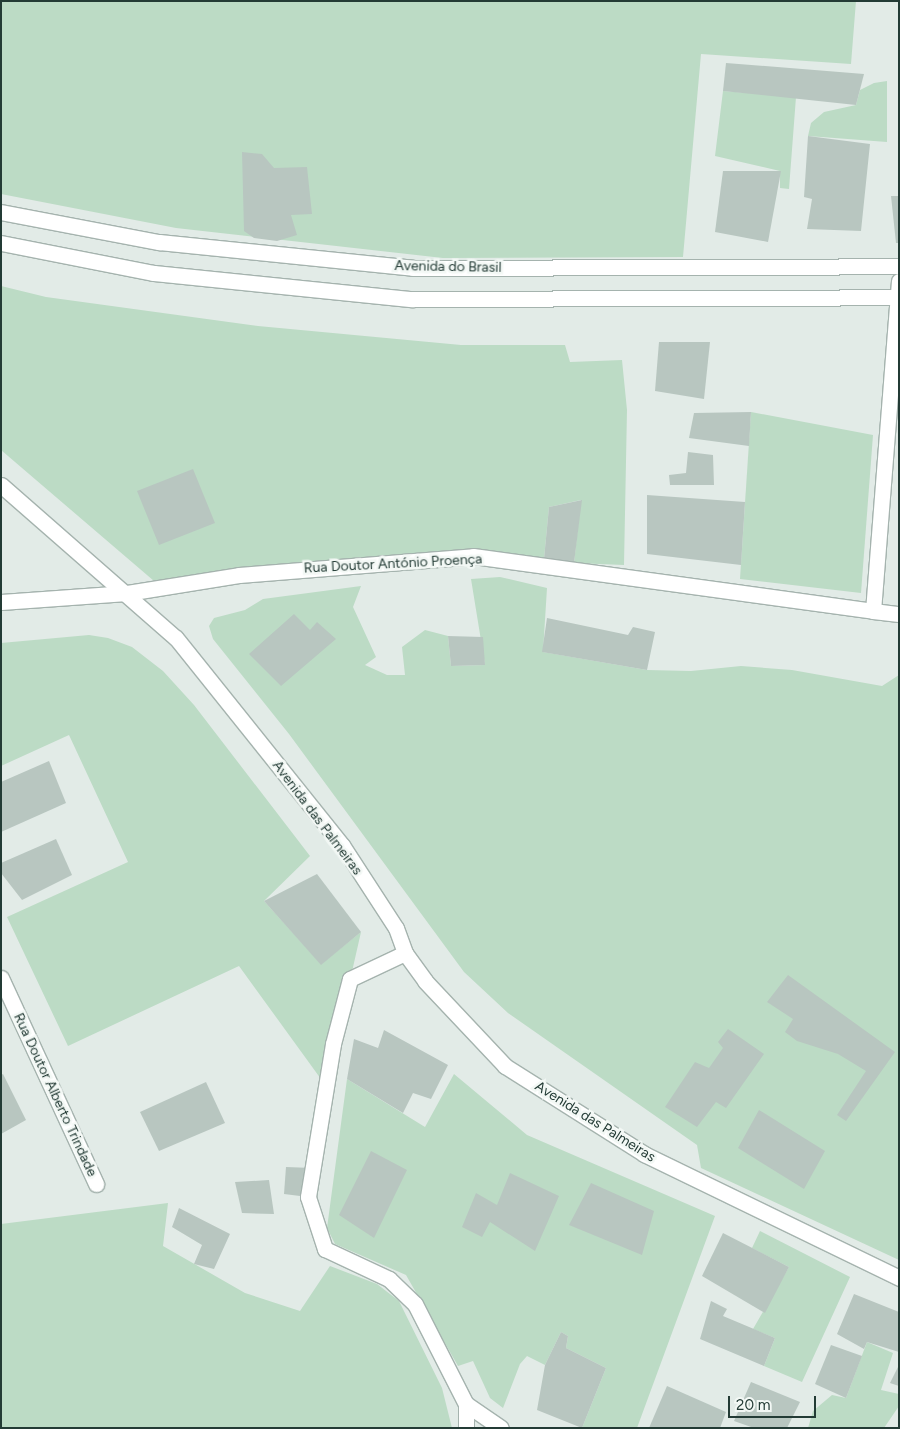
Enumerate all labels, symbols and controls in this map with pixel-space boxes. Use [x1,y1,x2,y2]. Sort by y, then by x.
street label: Avenida do Brasil [394,258,502,276]
street label: Rua Doutor António Proença [303,551,483,577]
street label: Avenida das Palmeiras [269,758,365,878]
street label: Rua Doutor Alberto Trindade [10,1011,100,1179]
street label: Avenida das Palmeiras [532,1078,658,1166]
scale bar [730,1386,818,1418]
text: 20 m [736,1396,770,1414]

